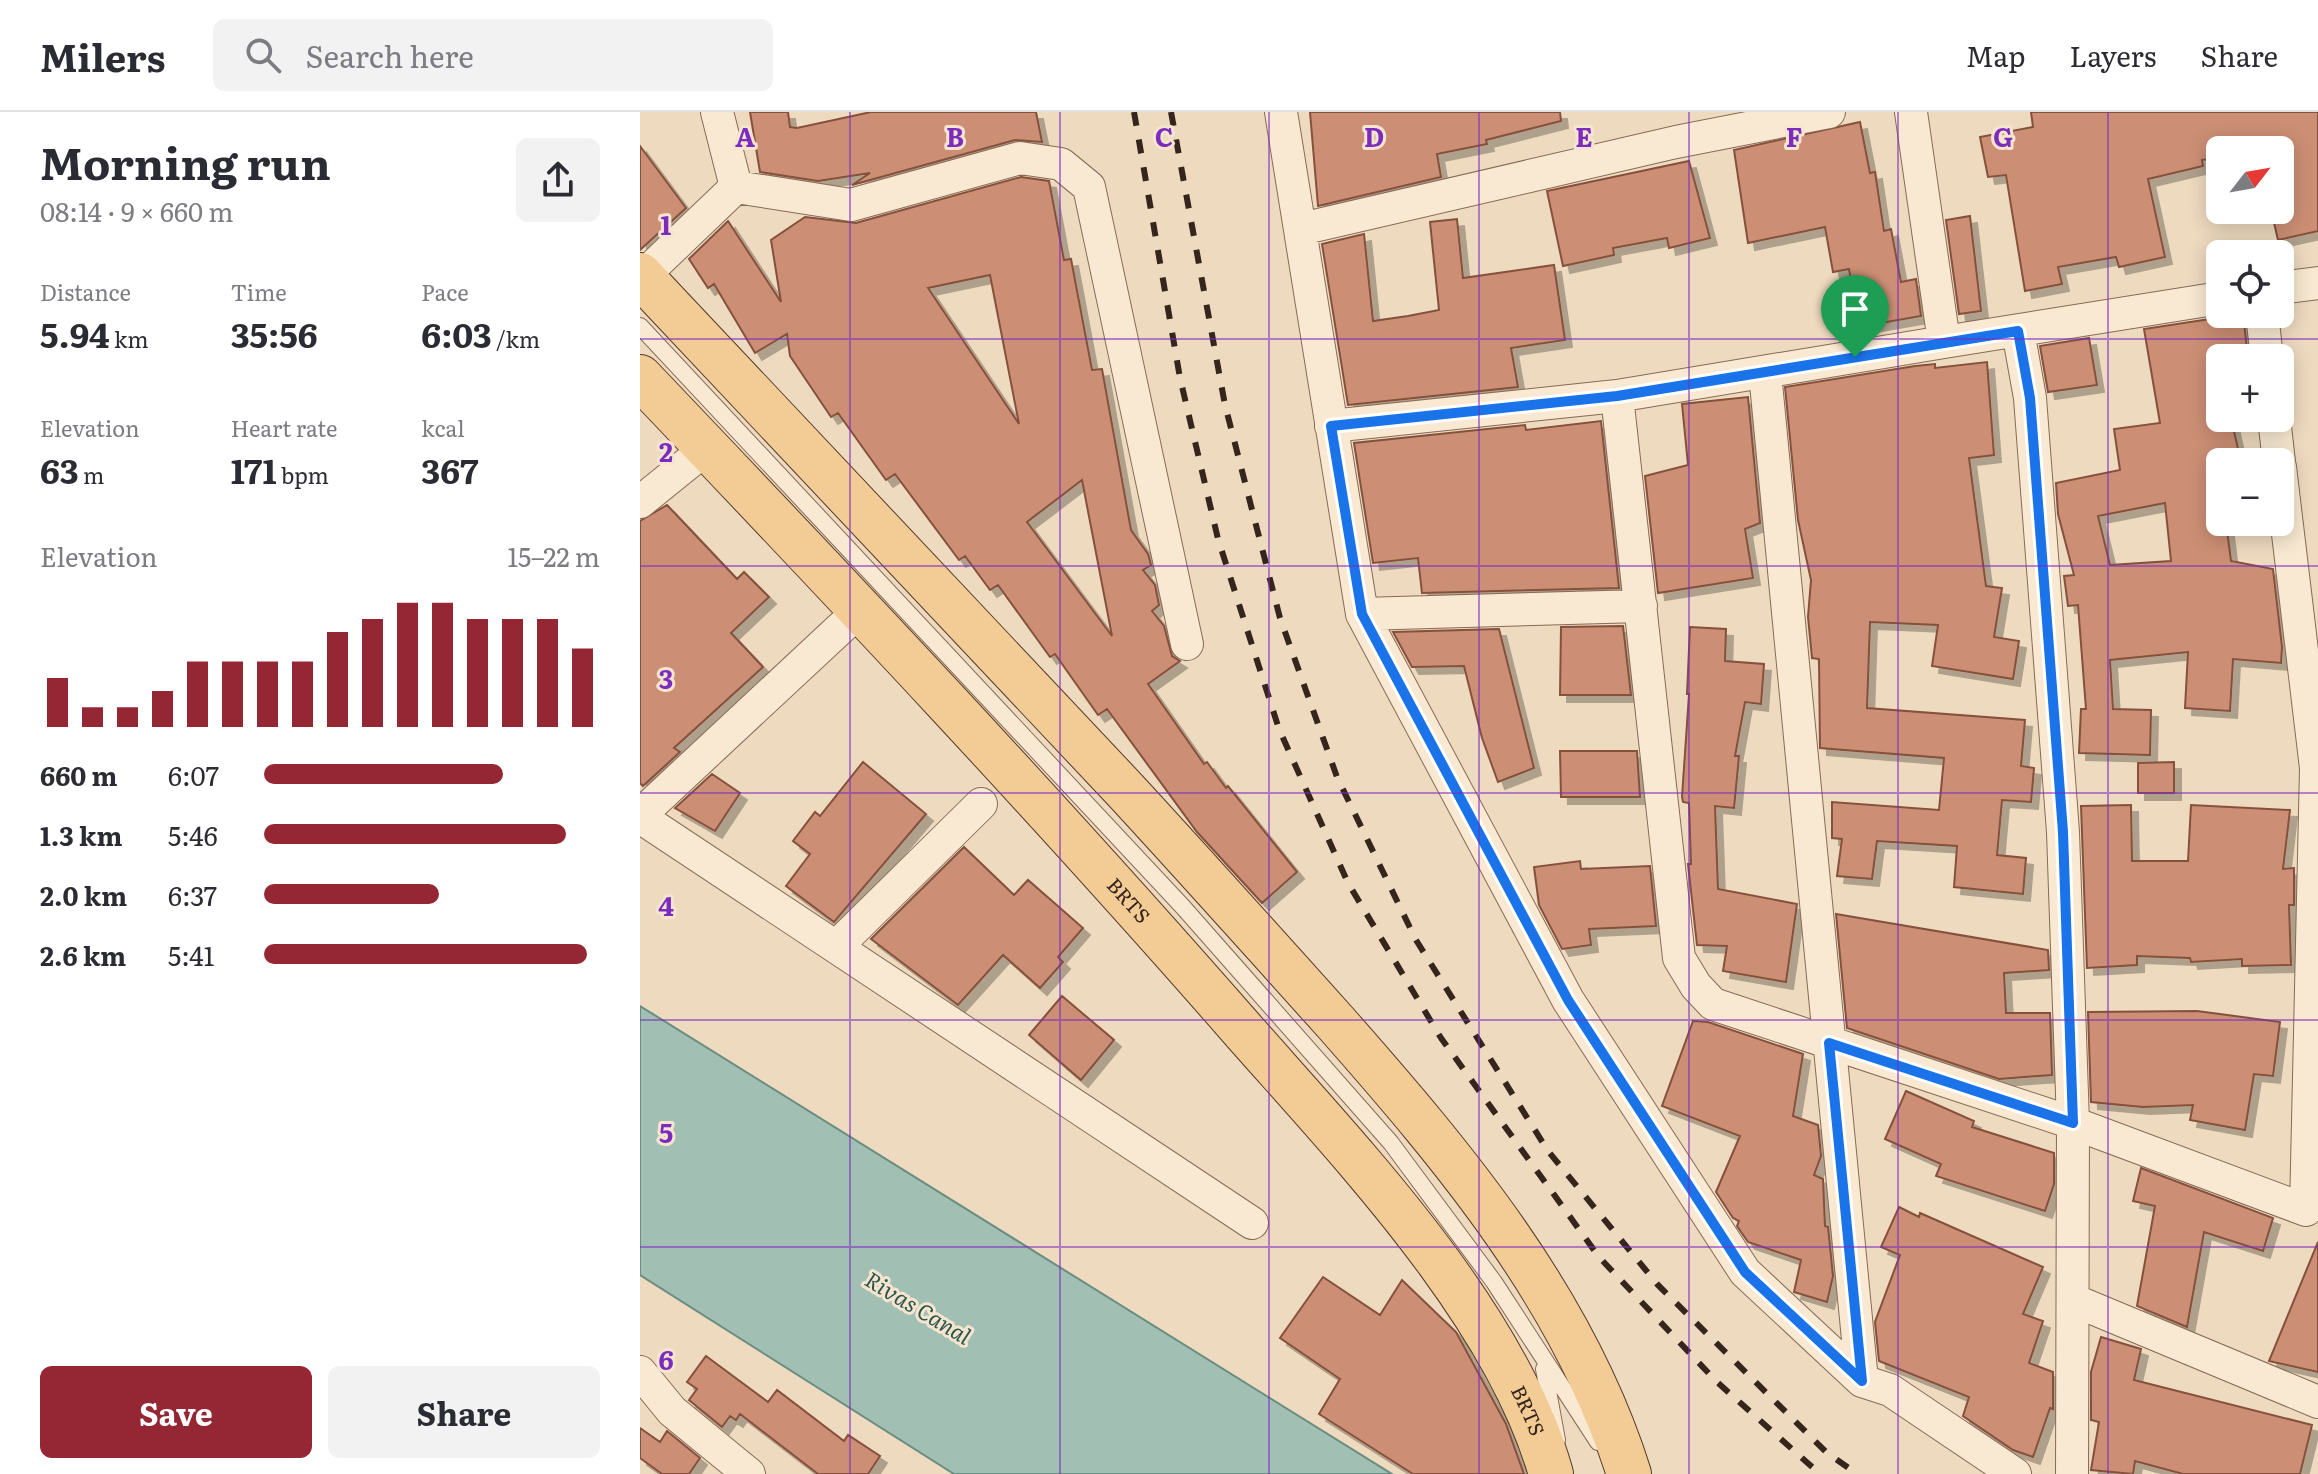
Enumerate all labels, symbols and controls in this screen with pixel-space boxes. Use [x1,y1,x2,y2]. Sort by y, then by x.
search box [213,19,773,91]
text: Milers [40,27,165,84]
icon: search [241,33,285,77]
text: Search here [305,33,474,77]
text: Map [1966,34,2025,76]
text: Layers [2069,34,2156,76]
text: Share [2200,34,2278,76]
text: A [735,116,755,155]
text: B [946,116,964,155]
text: C [1155,116,1173,155]
text: D [1364,116,1384,155]
text: E [1575,116,1593,155]
text: F [1786,116,1802,155]
text: G [1993,116,2013,155]
text: Morning run [40,128,331,194]
north arrow [2206,136,2294,224]
map controls [2206,136,2294,536]
button: share [516,138,600,222]
text: 08:14 · 9 × 660 m [40,191,233,230]
text: 1 [661,204,672,243]
button: locate [2206,240,2294,328]
text: Distance [40,275,131,308]
text: Time [231,275,287,308]
text: Pace [421,275,469,308]
pin [1821,275,1889,357]
icon: arrive [1833,287,1877,331]
text: 5.94 [40,308,110,358]
text: 35:56 [231,308,318,358]
text: 6:03 [421,308,492,358]
text: km [110,322,149,355]
text: /km [492,322,540,355]
button: + [2206,344,2294,432]
text: Elevation [40,411,139,444]
text: Heart rate [231,411,337,444]
text: kcal [421,411,465,444]
text: 2 [659,431,673,470]
text: 63 [40,444,79,494]
text: 171 [231,444,277,494]
text: 367 [421,444,478,494]
button: − [2206,448,2294,536]
text: m [79,458,104,491]
text: bpm [277,458,329,491]
text: Elevation [40,536,158,575]
text: 15–22 m [507,536,600,575]
text: 3 [659,658,673,697]
text: 660 m [40,755,118,794]
text: 6:07 [168,755,219,794]
text: 1.3 km [40,815,122,854]
text: 5:46 [168,815,218,854]
street label: BRTS [1101,870,1158,929]
text: 2.0 km [40,875,127,914]
text: 6:37 [168,875,217,914]
text: 4 [658,885,674,924]
text: 2.6 km [40,935,126,974]
text: 5:41 [168,935,214,974]
text: 5 [659,1112,673,1151]
water label: Rivas Canal [859,1262,979,1352]
text: 6 [658,1339,674,1378]
button: Save [40,1366,312,1458]
button: Share [328,1366,600,1458]
street label: BRTS [1505,1379,1554,1440]

